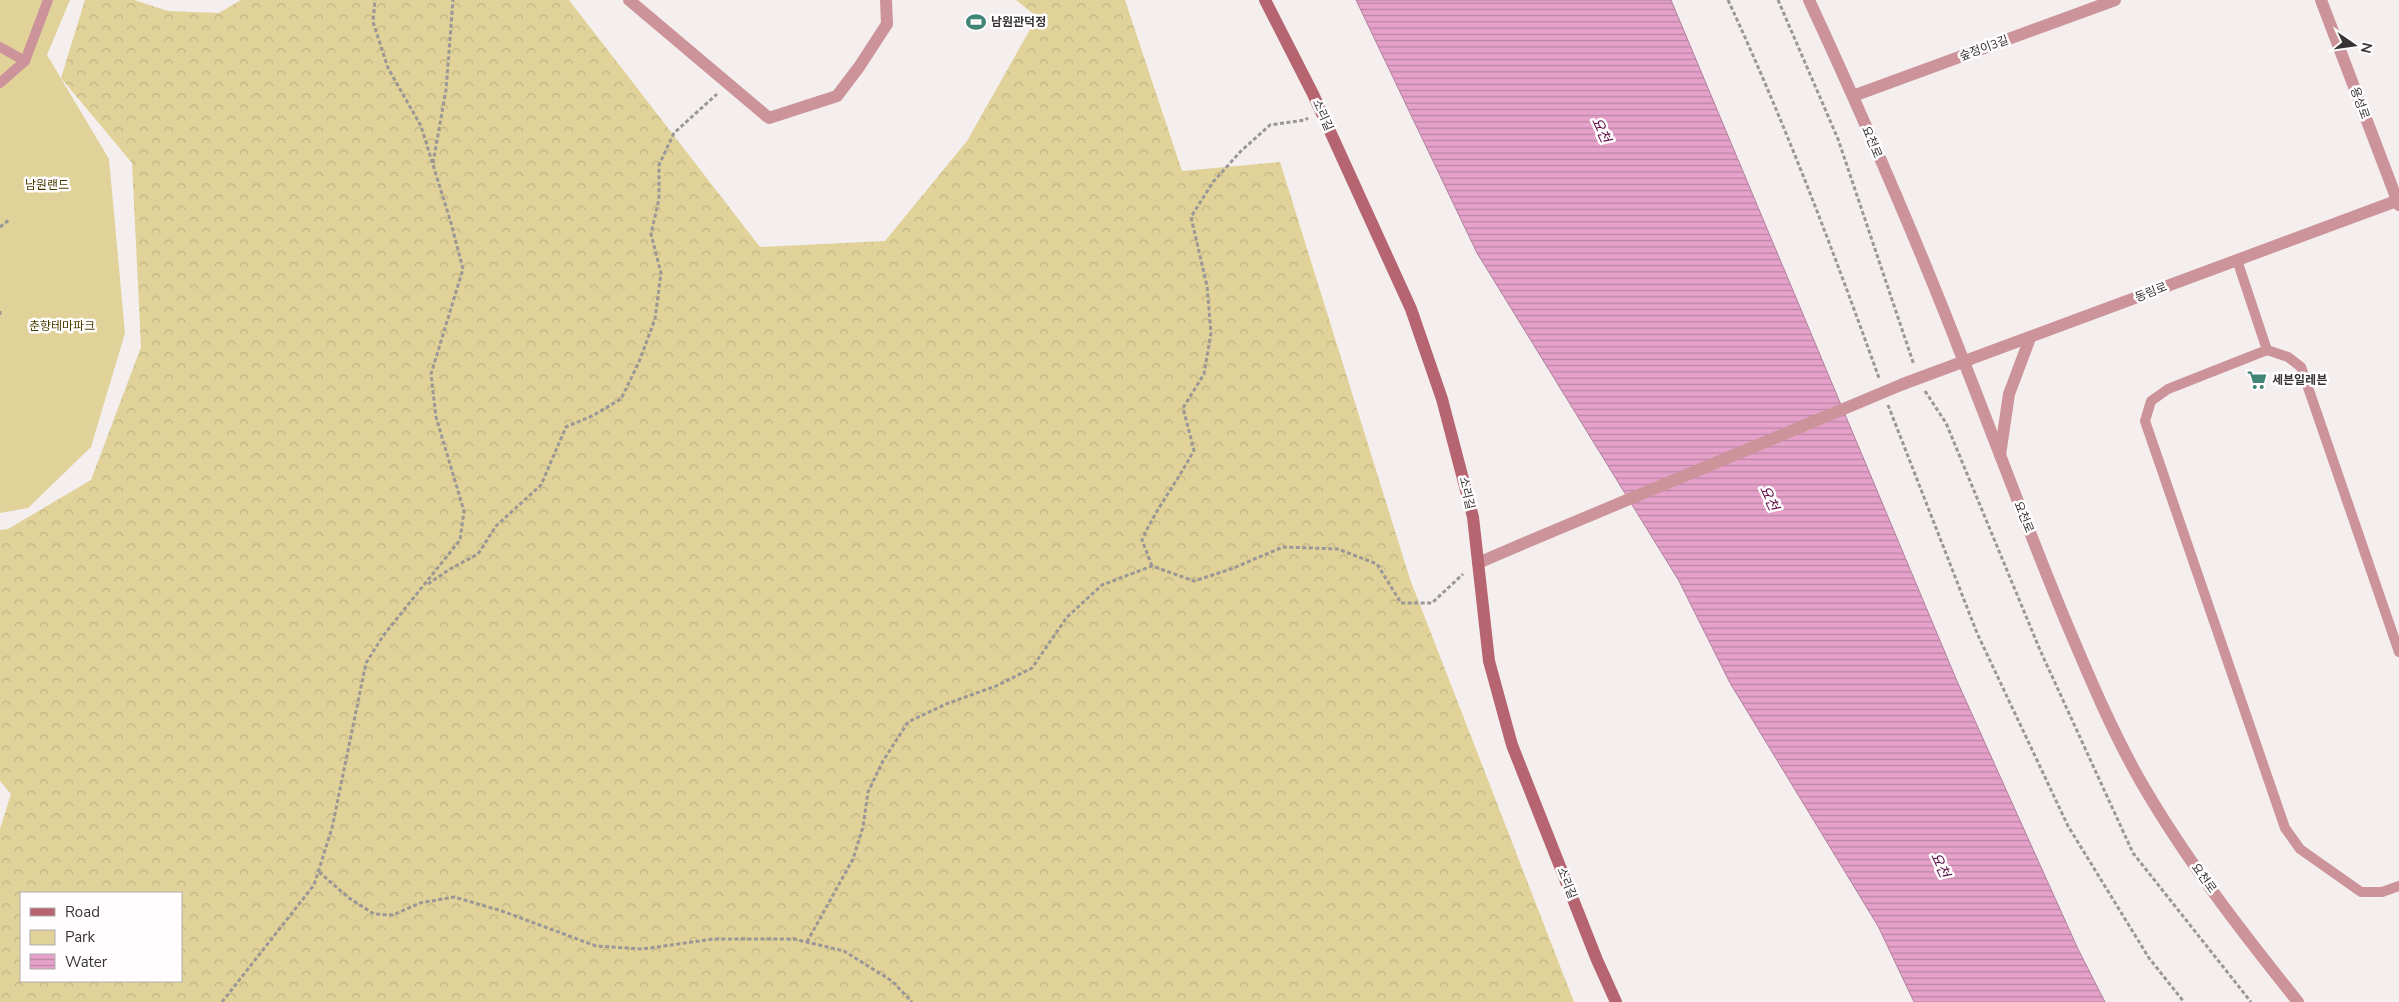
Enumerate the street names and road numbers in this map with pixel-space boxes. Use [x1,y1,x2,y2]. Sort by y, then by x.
street label: 숲정이3길 [1957,32,2011,64]
street label: 용성로 [2347,85,2373,121]
street label: 소리길 [1309,97,1337,133]
street label: 요천로 [1858,124,1886,160]
street label: 동림로 [2133,279,2169,305]
street label: 소리길 [1455,475,1479,511]
street label: 요천로 [2010,499,2038,535]
street label: 요천로 [2188,860,2220,896]
street label: 소리길 [1553,865,1581,901]

